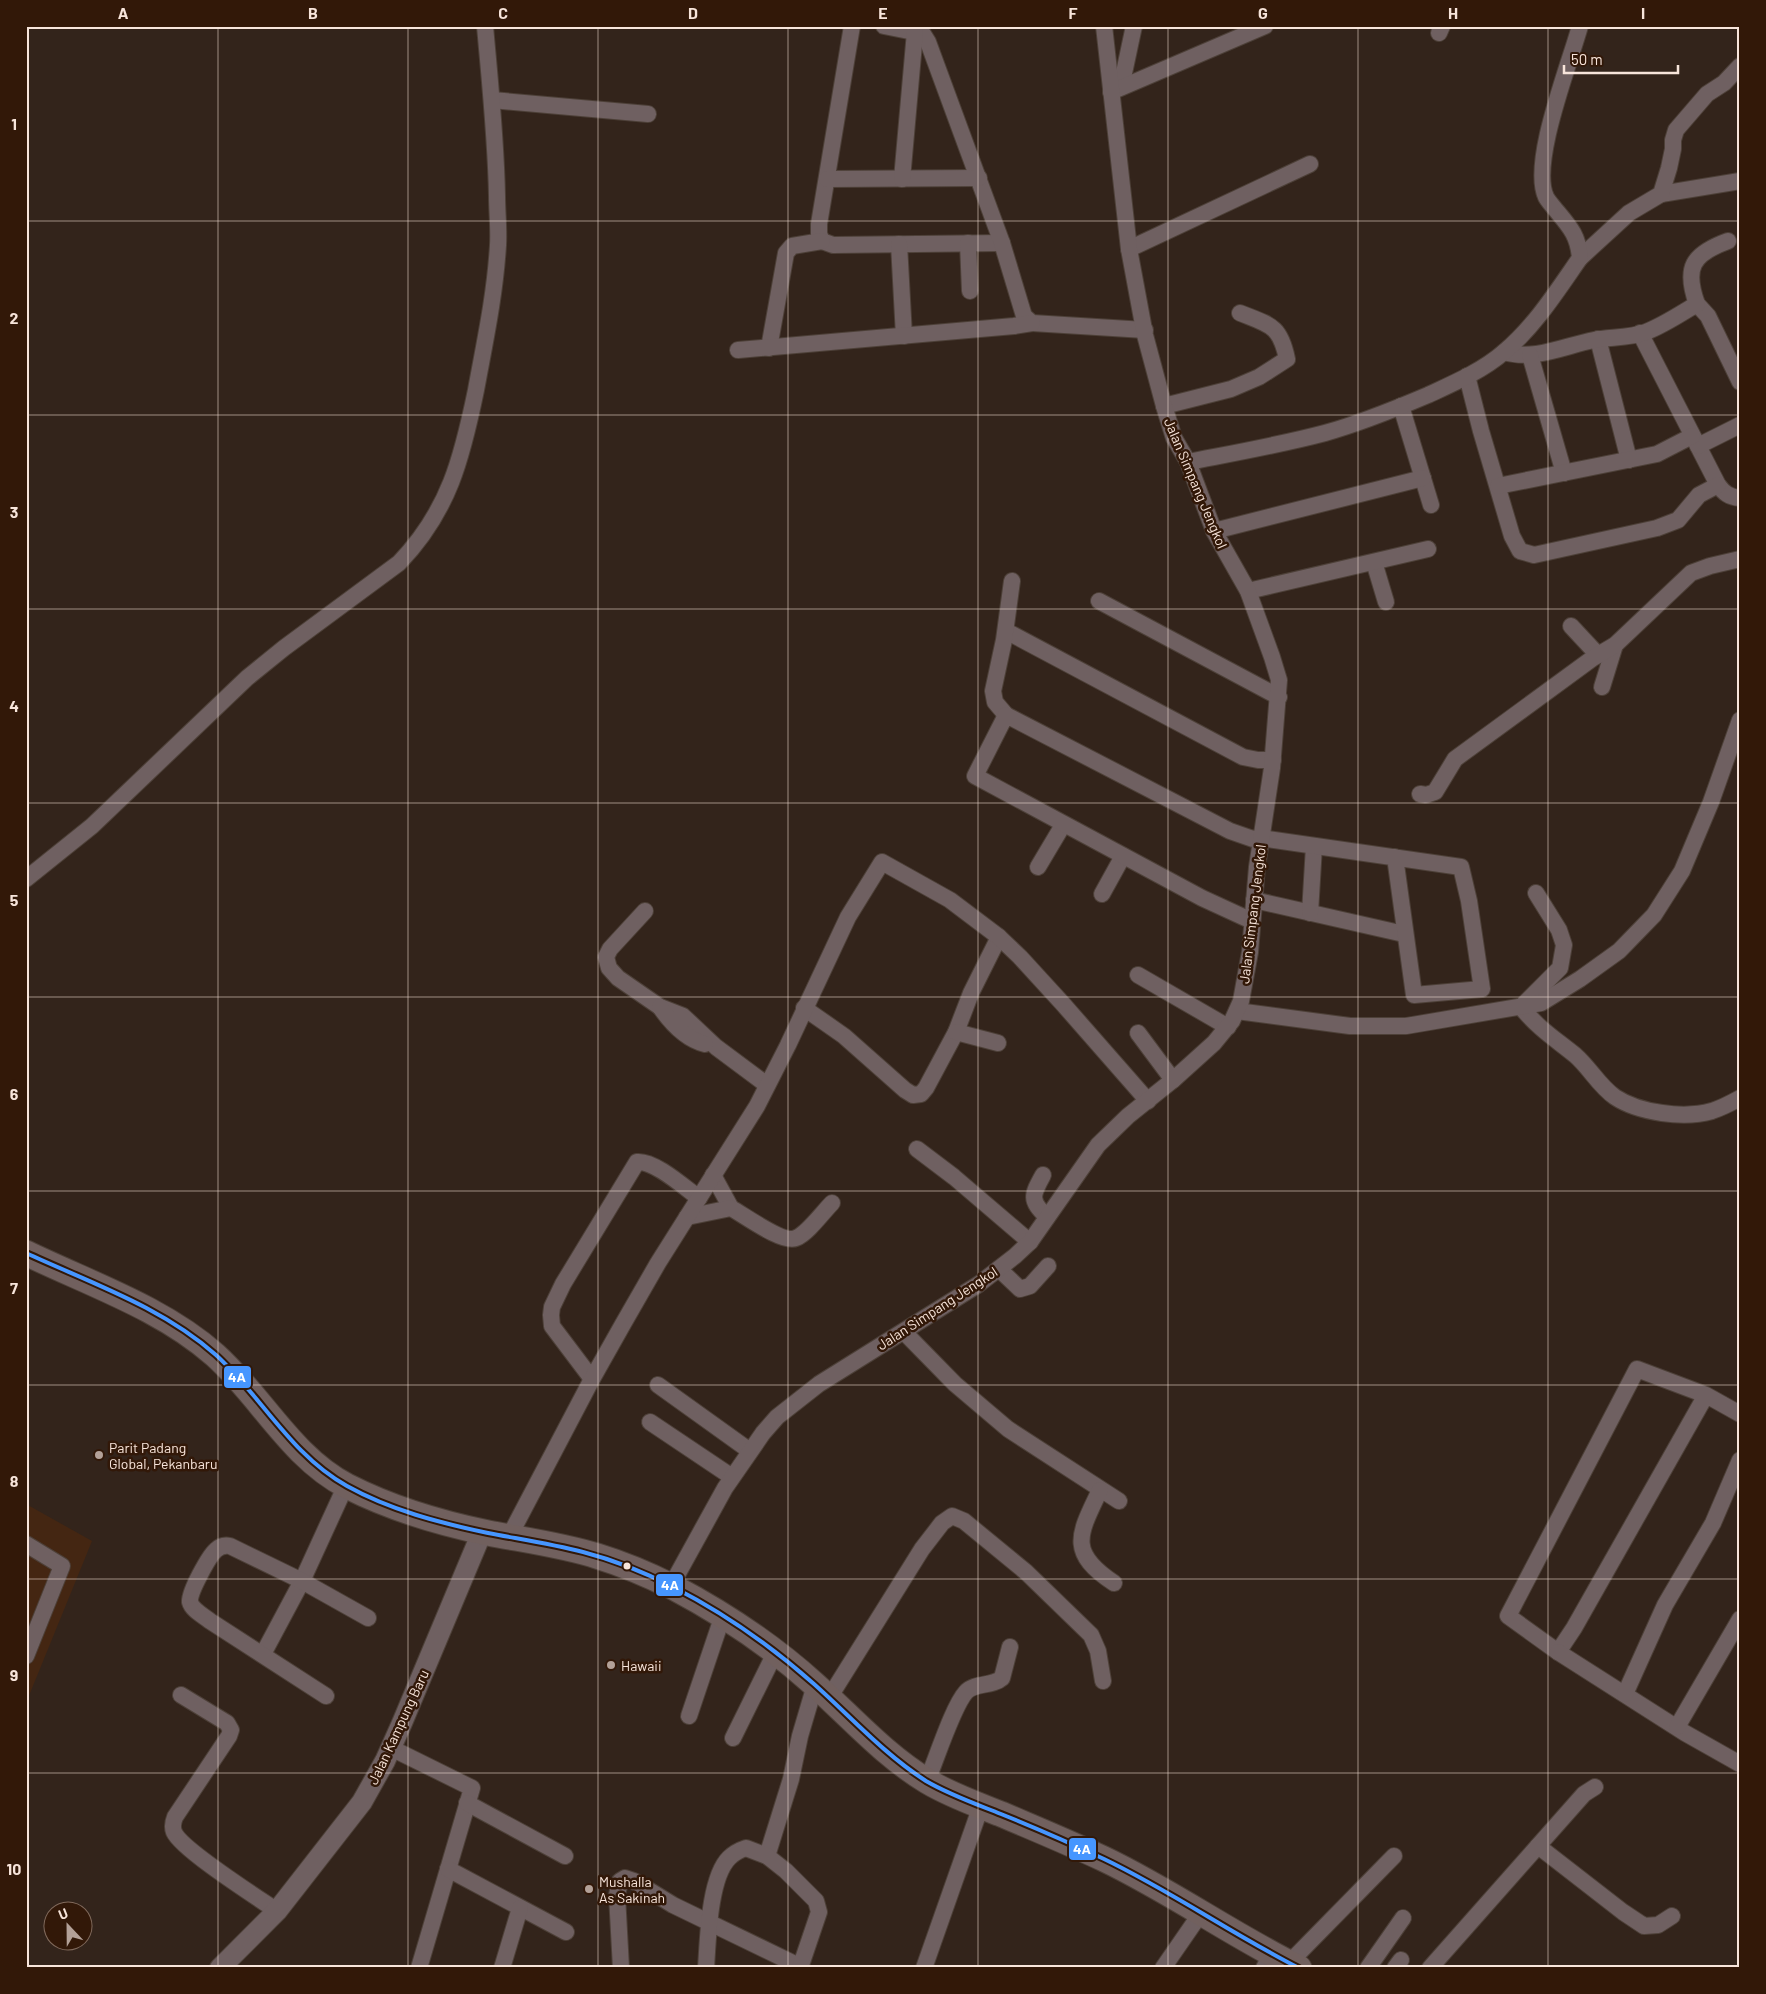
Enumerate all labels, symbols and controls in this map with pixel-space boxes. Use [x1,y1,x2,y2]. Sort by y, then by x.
text: A [118,3,129,22]
text: B [308,3,318,22]
text: C [498,3,508,22]
text: D [688,3,698,22]
text: E [878,3,888,22]
text: F [1069,3,1078,22]
text: G [1258,3,1268,22]
text: H [1448,3,1458,22]
text: I [1641,3,1645,22]
scale bar [1564,42,1677,74]
text: 50 m [1571,50,1603,68]
text: 1 [11,114,17,133]
text: 2 [10,308,19,327]
street label: Jalan Simpang Jengkol [1161,415,1231,551]
text: 3 [10,502,18,521]
text: 4 [9,696,19,715]
street label: Jalan Simpang Jengkol [1235,843,1269,985]
text: 5 [10,890,19,909]
text: 6 [10,1084,19,1103]
street label: Jalan Simpang Jengkol [874,1263,1000,1353]
text: 7 [10,1278,18,1297]
line badge: 4A [223,1365,252,1389]
text: 4A [228,1368,247,1385]
place label: Parit Padang Global, Pekanbaru [109,1439,217,1472]
marker: Parit Padang Global, Pekanbaru [93,1449,105,1461]
text: 8 [10,1471,19,1490]
unlabelled marker [622,1561,632,1571]
line badge: 4A [655,1573,684,1597]
text: 4A [661,1576,680,1593]
place label: Hawaii [621,1657,661,1674]
marker: Hawaii [605,1659,617,1671]
text: 9 [10,1665,18,1684]
street label: Jalan Kampung Baru [364,1667,432,1787]
line badge: 4A [1068,1837,1097,1861]
text: 4A [1073,1840,1092,1857]
text: 10 [7,1859,21,1878]
place label: Mushalla As Sakinah [599,1873,665,1906]
marker: Mushalla As Sakinah [583,1883,595,1895]
north arrow [42,1902,92,1952]
text: U [56,1904,70,1923]

